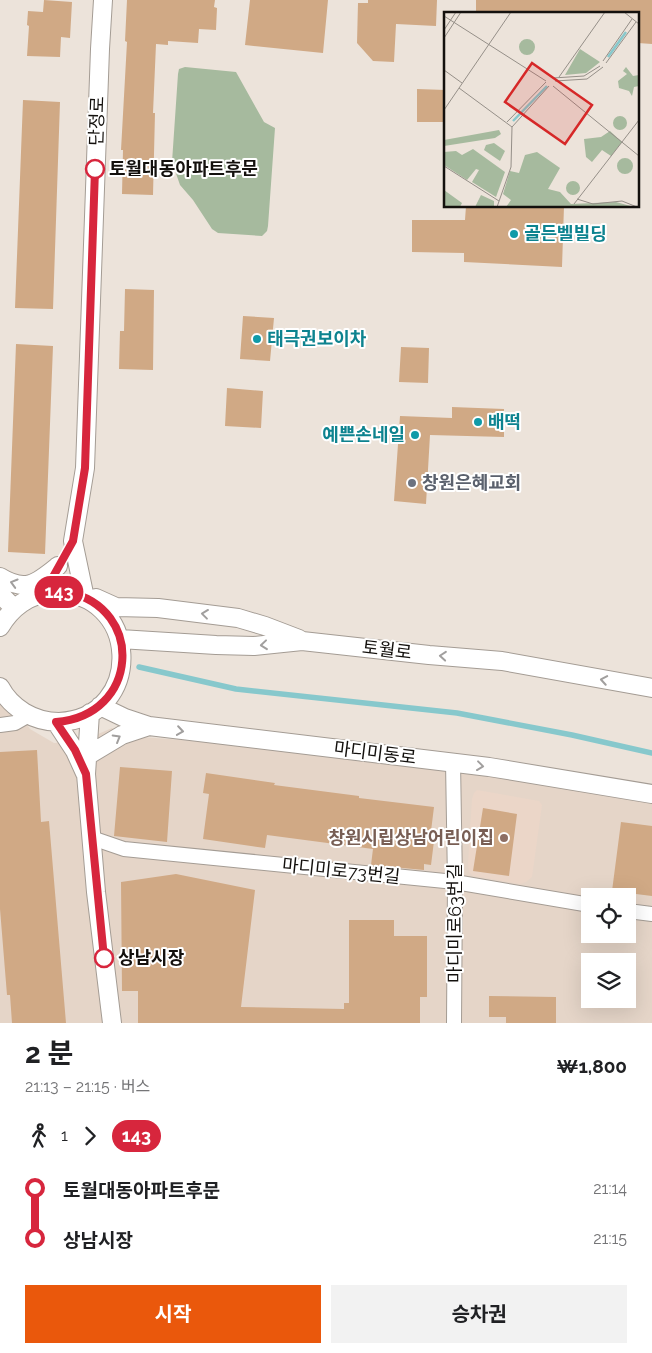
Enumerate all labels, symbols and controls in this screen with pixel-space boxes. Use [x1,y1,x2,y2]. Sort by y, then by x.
inset map [444,12,640,208]
street label: 단정로 [85,96,108,146]
place label: 토월대동아파트후문 [109,158,258,179]
marker: 토월대동아파트후문 [85,159,105,179]
place label: 골든벨빌딩 [524,223,607,244]
marker: 골든벨빌딩 [508,228,520,240]
place label: 태극권보이차 [267,328,367,349]
marker: 태극권보이차 [251,333,263,345]
place label: 배떡 [488,411,521,432]
marker: 배떡 [472,416,484,428]
place label: 예쁜손네일 [322,424,405,445]
marker: 예쁜손네일 [409,429,421,441]
place label: 창원은혜교회 [422,472,521,493]
marker: 창원은혜교회 [406,477,418,489]
line badge: 143 [30,576,88,608]
one-way arrow [10,578,19,588]
text: 143 [44,581,74,602]
one-way arrow [200,609,209,619]
street label: 토월로 [361,636,413,663]
one-way arrow [260,639,268,650]
one-way arrow [439,651,447,662]
one-way arrow [600,675,608,685]
one-way arrow [175,725,184,735]
one-way arrow [112,735,121,745]
street label: 마디미동로 [333,737,417,768]
one-way arrow [476,760,484,770]
place label: 창원시립상남어린이집 [328,827,494,848]
marker: 창원시립상남어린이집 [498,832,510,844]
street label: 마디미로73번길 [281,854,401,887]
street label: 마디미로63번길 [444,863,465,983]
map controls [581,888,636,1008]
button: locate [581,888,636,943]
place label: 상남시장 [118,947,185,968]
marker: 상남시장 [94,948,114,968]
button: layers [581,953,636,1008]
text: 2 분 [25,1037,73,1070]
text: ₩1,800 [557,1055,627,1077]
text: 21:13 – 21:15 · 버스 [25,1077,150,1096]
icon: walk [25,1122,53,1150]
icon: forward [76,1122,104,1150]
text: 143 [122,1125,151,1146]
text: 1 [61,1126,68,1145]
text: 토월대동아파트후문 [63,1179,220,1201]
text: 21:14 [593,1179,627,1198]
text: 상남시장 [63,1229,133,1251]
text: 21:15 [593,1229,627,1248]
button: 시작 [25,1285,321,1343]
button: 승차권 [331,1285,627,1343]

